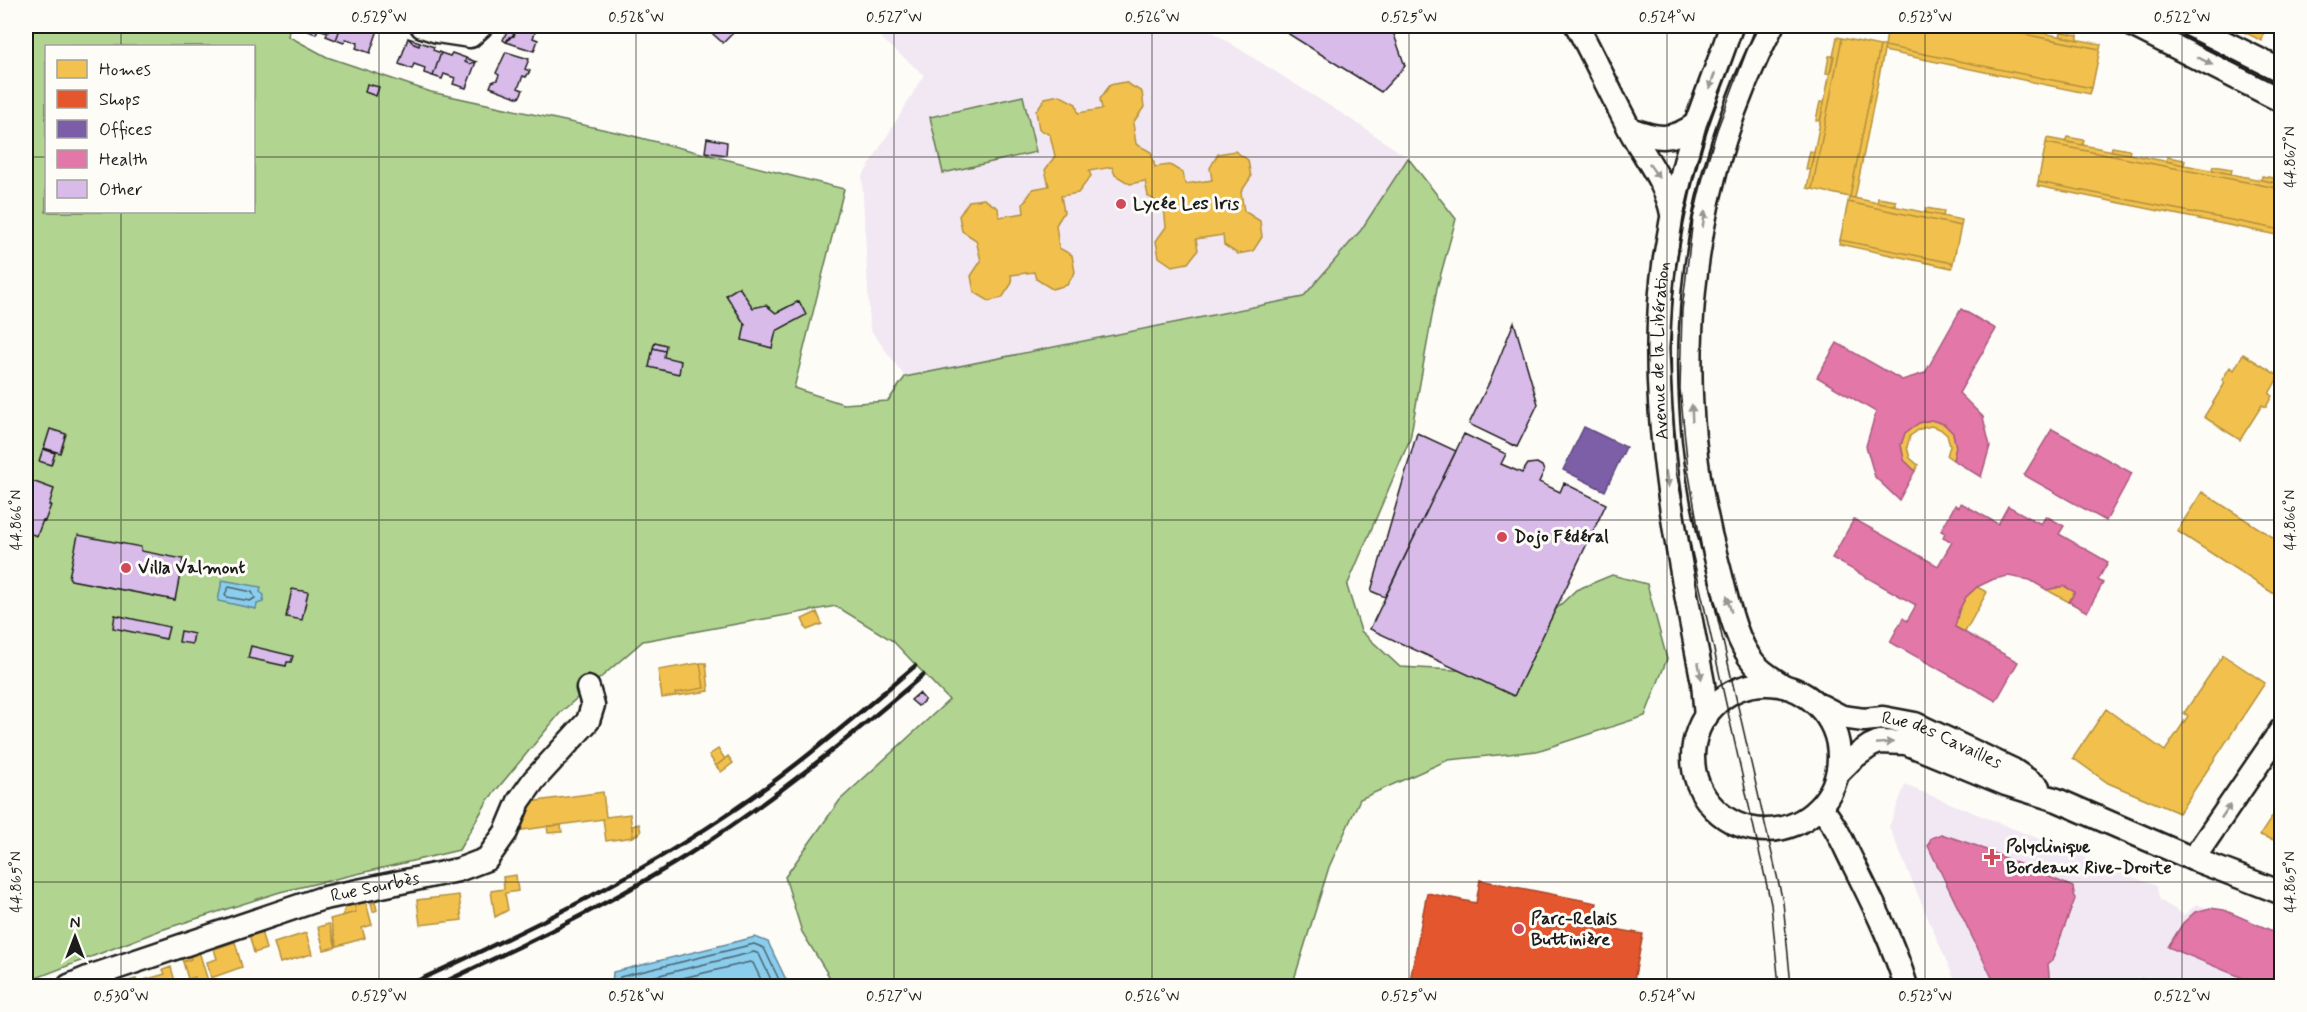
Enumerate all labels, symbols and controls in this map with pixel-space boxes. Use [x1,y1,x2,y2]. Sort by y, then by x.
text: 0.529°W [351,8,407,28]
text: 0.528°W [608,8,664,28]
text: 0.527°W [866,8,922,28]
text: 0.526°W [1125,8,1179,28]
text: 0.525°W [1381,8,1437,28]
text: 0.524°W [1639,8,1695,28]
text: 0.523°W [1898,8,1952,28]
text: 0.522°W [2154,8,2210,28]
legend [45,45,255,213]
one-way arrow [2196,57,2213,66]
text: Homes [99,58,151,82]
one-way arrow [1706,72,1716,90]
text: Shops [99,88,140,112]
text: Offices [99,118,152,142]
text: 44.867°N [2281,126,2301,188]
text: Health [99,148,148,172]
one-way arrow [1648,163,1659,179]
text: Other [99,178,143,202]
place label: Lycée Les Iris [1133,192,1239,216]
marker: Lycée Les Iris [1114,197,1128,211]
one-way arrow [1700,209,1709,228]
street label: Avenue de la Libération [1646,260,1676,441]
one-way arrow [1687,403,1696,422]
one-way arrow [1663,469,1672,488]
text: 44.866°N [7,490,27,550]
text: 44.866°N [2281,490,2301,550]
place label: Dojo Fédéral [1514,525,1609,549]
marker: Dojo Fédéral [1495,530,1509,544]
place label: Villa Valmont [138,556,246,580]
marker: Villa Valmont [119,561,133,575]
one-way arrow [1724,594,1733,612]
one-way arrow [1696,662,1705,681]
street label: Rue des Cavailles [1880,706,2006,775]
one-way arrow [1876,738,1895,748]
one-way arrow [2220,803,2232,819]
place label: Polyclinique Bordeaux Rive-Droite [2006,835,2172,880]
marker: Polyclinique Bordeaux Rive-Droite [1983,848,2001,866]
text: 44.865°N [7,851,27,913]
text: 44.865°N [2281,851,2301,913]
street label: Rue Sourbès [328,866,422,908]
north arrow [45,907,105,967]
place label: Parc-Relais Buttinière [1531,907,1617,952]
text: N [70,913,80,934]
marker: Parc-Relais Buttinière [1512,922,1526,936]
text: 0.530°W [94,987,148,1007]
text: 0.529°W [351,987,407,1007]
text: 0.528°W [608,987,664,1007]
text: 0.527°W [866,987,922,1007]
text: 0.526°W [1125,987,1179,1007]
text: 0.525°W [1381,987,1437,1007]
text: 0.524°W [1639,987,1695,1007]
text: 0.523°W [1898,987,1952,1007]
text: 0.522°W [2154,987,2210,1007]

